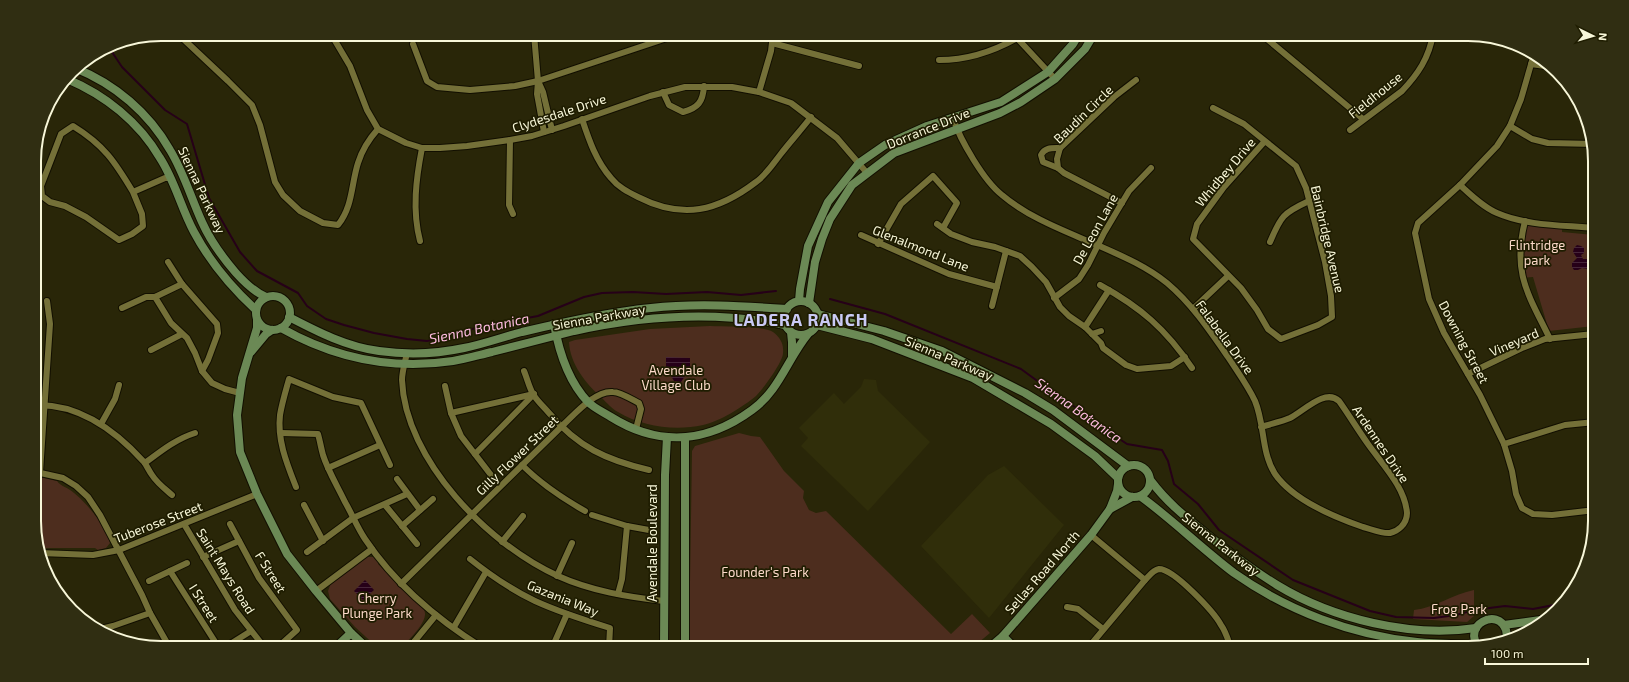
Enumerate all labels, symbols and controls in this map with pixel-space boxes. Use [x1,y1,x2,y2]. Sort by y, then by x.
north arrow [1573,16,1613,56]
text: N [1597,32,1610,41]
street label: Fieldhouse [1345,68,1405,122]
street label: Baudin Circle [1050,82,1116,146]
street label: Clydesdale Drive [510,90,608,136]
street label: Dorrance Drive [884,104,972,152]
street label: Whidbey Drive [1191,134,1259,210]
street label: Sienna Parkway [175,144,229,236]
street label: Bainbridge Avenue [1308,184,1348,294]
street label: De Leon Lane [1069,191,1121,267]
street label: Glenalmond Lane [870,221,972,275]
park label: Flintridge park [1509,237,1565,268]
street label: Falabella Drive [1193,297,1257,377]
street label: Downing Street [1436,298,1493,386]
street label: Sienna Parkway [551,301,647,333]
water label: Sienna Botanica [427,309,531,347]
district label: LADERA RANCH [733,309,869,329]
street label: Vineyard [1487,324,1541,360]
street label: Sienna Parkway [903,332,995,384]
park label: Avendale Village Club [641,362,711,393]
water label: Sienna Botanica [1032,374,1126,446]
street label: Ardennes Drive [1349,402,1413,486]
street label: Gilly Flower Street [473,412,561,498]
street label: Avendale Boulevard [644,484,660,602]
street label: Tuberose Street [112,498,204,546]
street label: Sienna Parkway [1179,509,1263,579]
street label: Saint Mays Road [193,525,259,617]
street label: Sellas Road North [1001,527,1083,617]
street label: F Street [252,548,290,596]
park label: Founder's Park [721,564,809,580]
street label: Gazania Way [525,576,601,620]
street label: I Street [186,581,222,625]
park label: Cherry Plunge Park [342,590,412,621]
park label: Frog Park [1431,601,1487,617]
scale bar [1485,640,1588,666]
text: 100 m [1491,646,1523,660]

